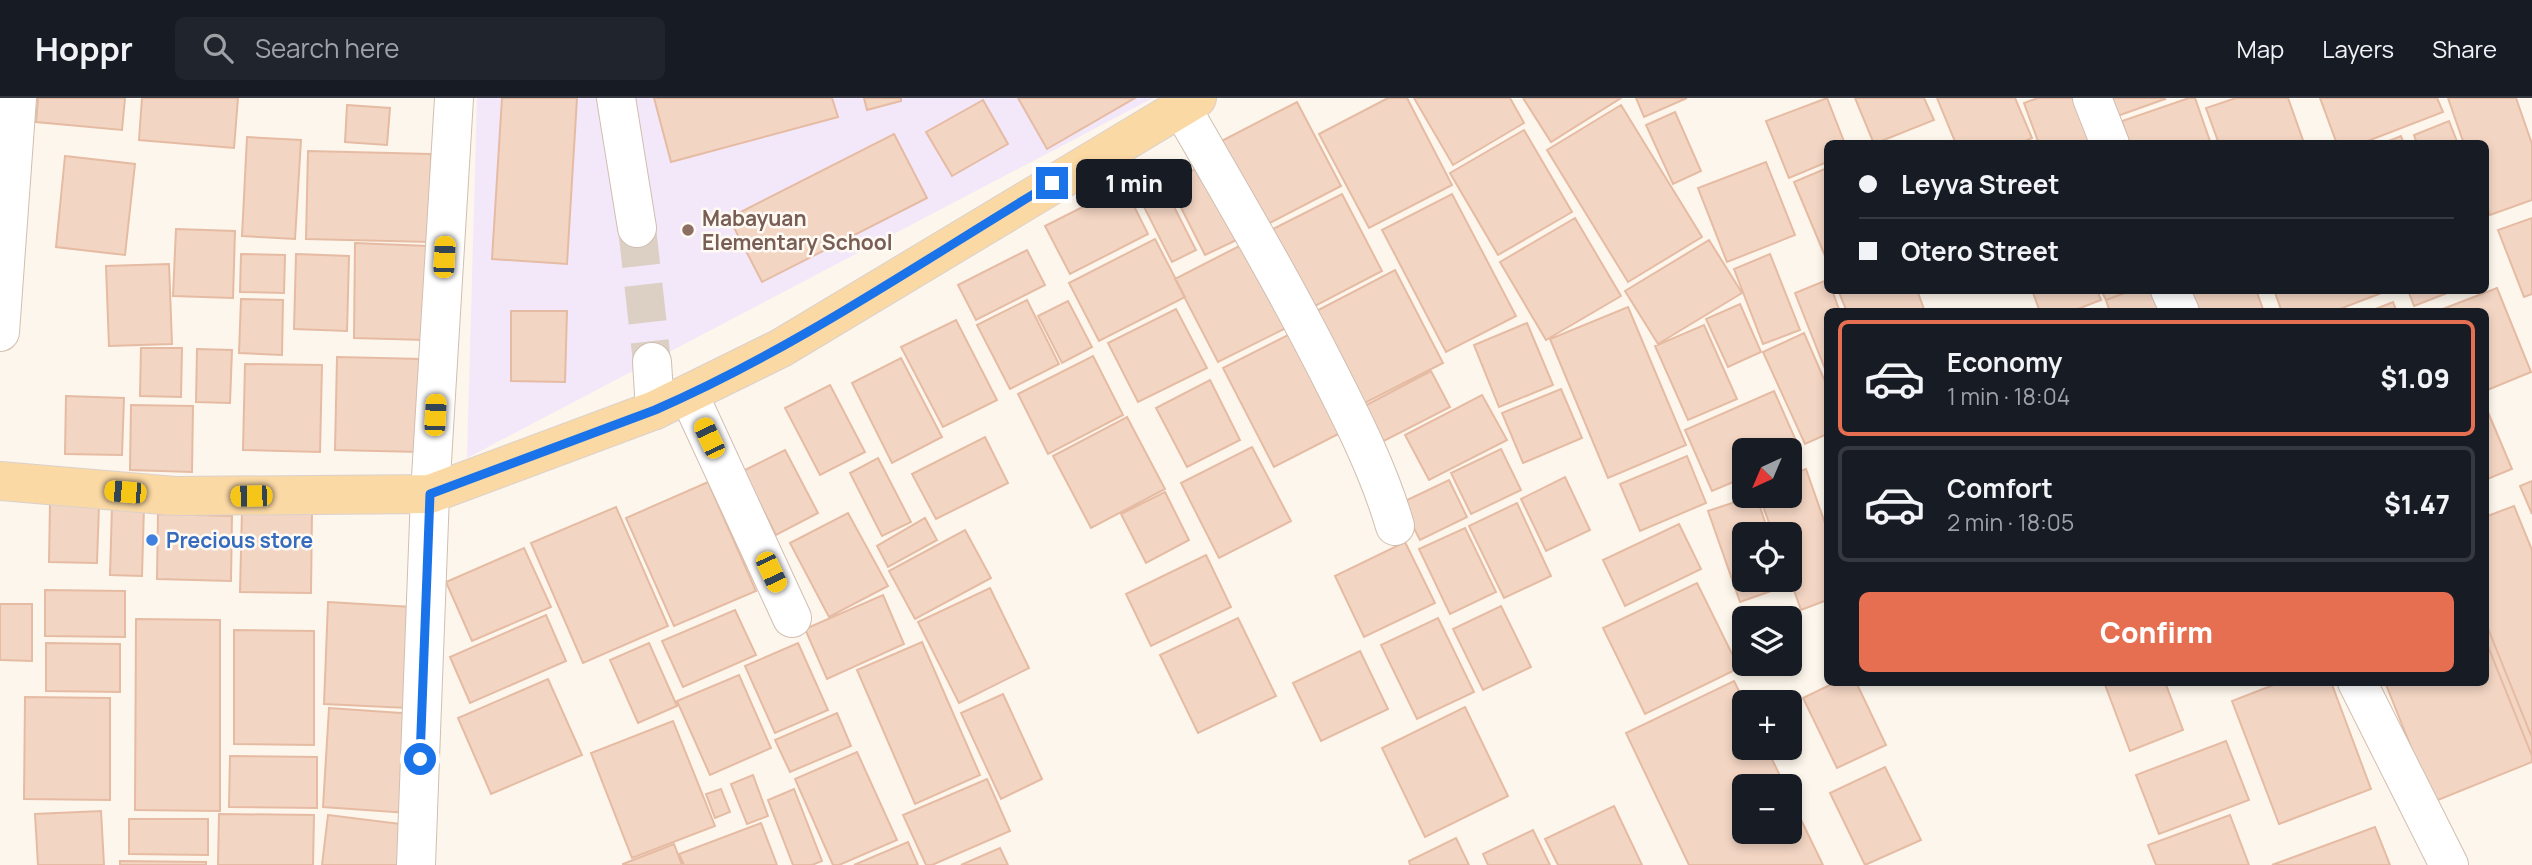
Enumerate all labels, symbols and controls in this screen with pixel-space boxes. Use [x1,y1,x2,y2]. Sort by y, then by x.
search box [175,17,665,80]
text: Hoppr [35,26,133,71]
icon: search [199,29,237,67]
text: Search here [255,30,400,66]
text: Map [2237,32,2284,65]
text: Layers [2322,32,2394,65]
text: Share [2432,32,2497,65]
callout: 1 min [1076,158,1192,208]
text: Leyva Street [1901,166,2060,202]
route end [1036,167,1068,199]
text: 1 min [1105,167,1163,199]
place label: Mabayuan Elementary School [702,204,893,256]
marker: Mabayuan Elementary School [680,222,696,238]
text: Otero Street [1901,233,2059,269]
car [433,235,456,279]
text: Economy [1947,344,2062,380]
icon: car [1863,347,1926,410]
text: $1.09 [2381,360,2450,396]
text: 1 min · 18:04 [1947,380,2070,412]
car [424,393,447,437]
car [691,415,728,461]
north arrow [1732,438,1802,508]
map controls [1732,438,1802,844]
text: Comfort [1947,470,2053,506]
icon: car [1863,473,1926,536]
car [104,480,147,504]
car [230,485,273,507]
text: $1.47 [2384,486,2450,522]
text: 2 min · 18:05 [1947,506,2074,538]
button: locate [1732,522,1802,592]
place label: Precious store [166,526,313,554]
marker: Precious store [144,532,160,548]
car [753,549,790,595]
button: Confirm [1859,592,2454,672]
button: layers [1732,606,1802,676]
button: + [1732,690,1802,760]
route start [404,743,436,775]
button: − [1732,774,1802,844]

